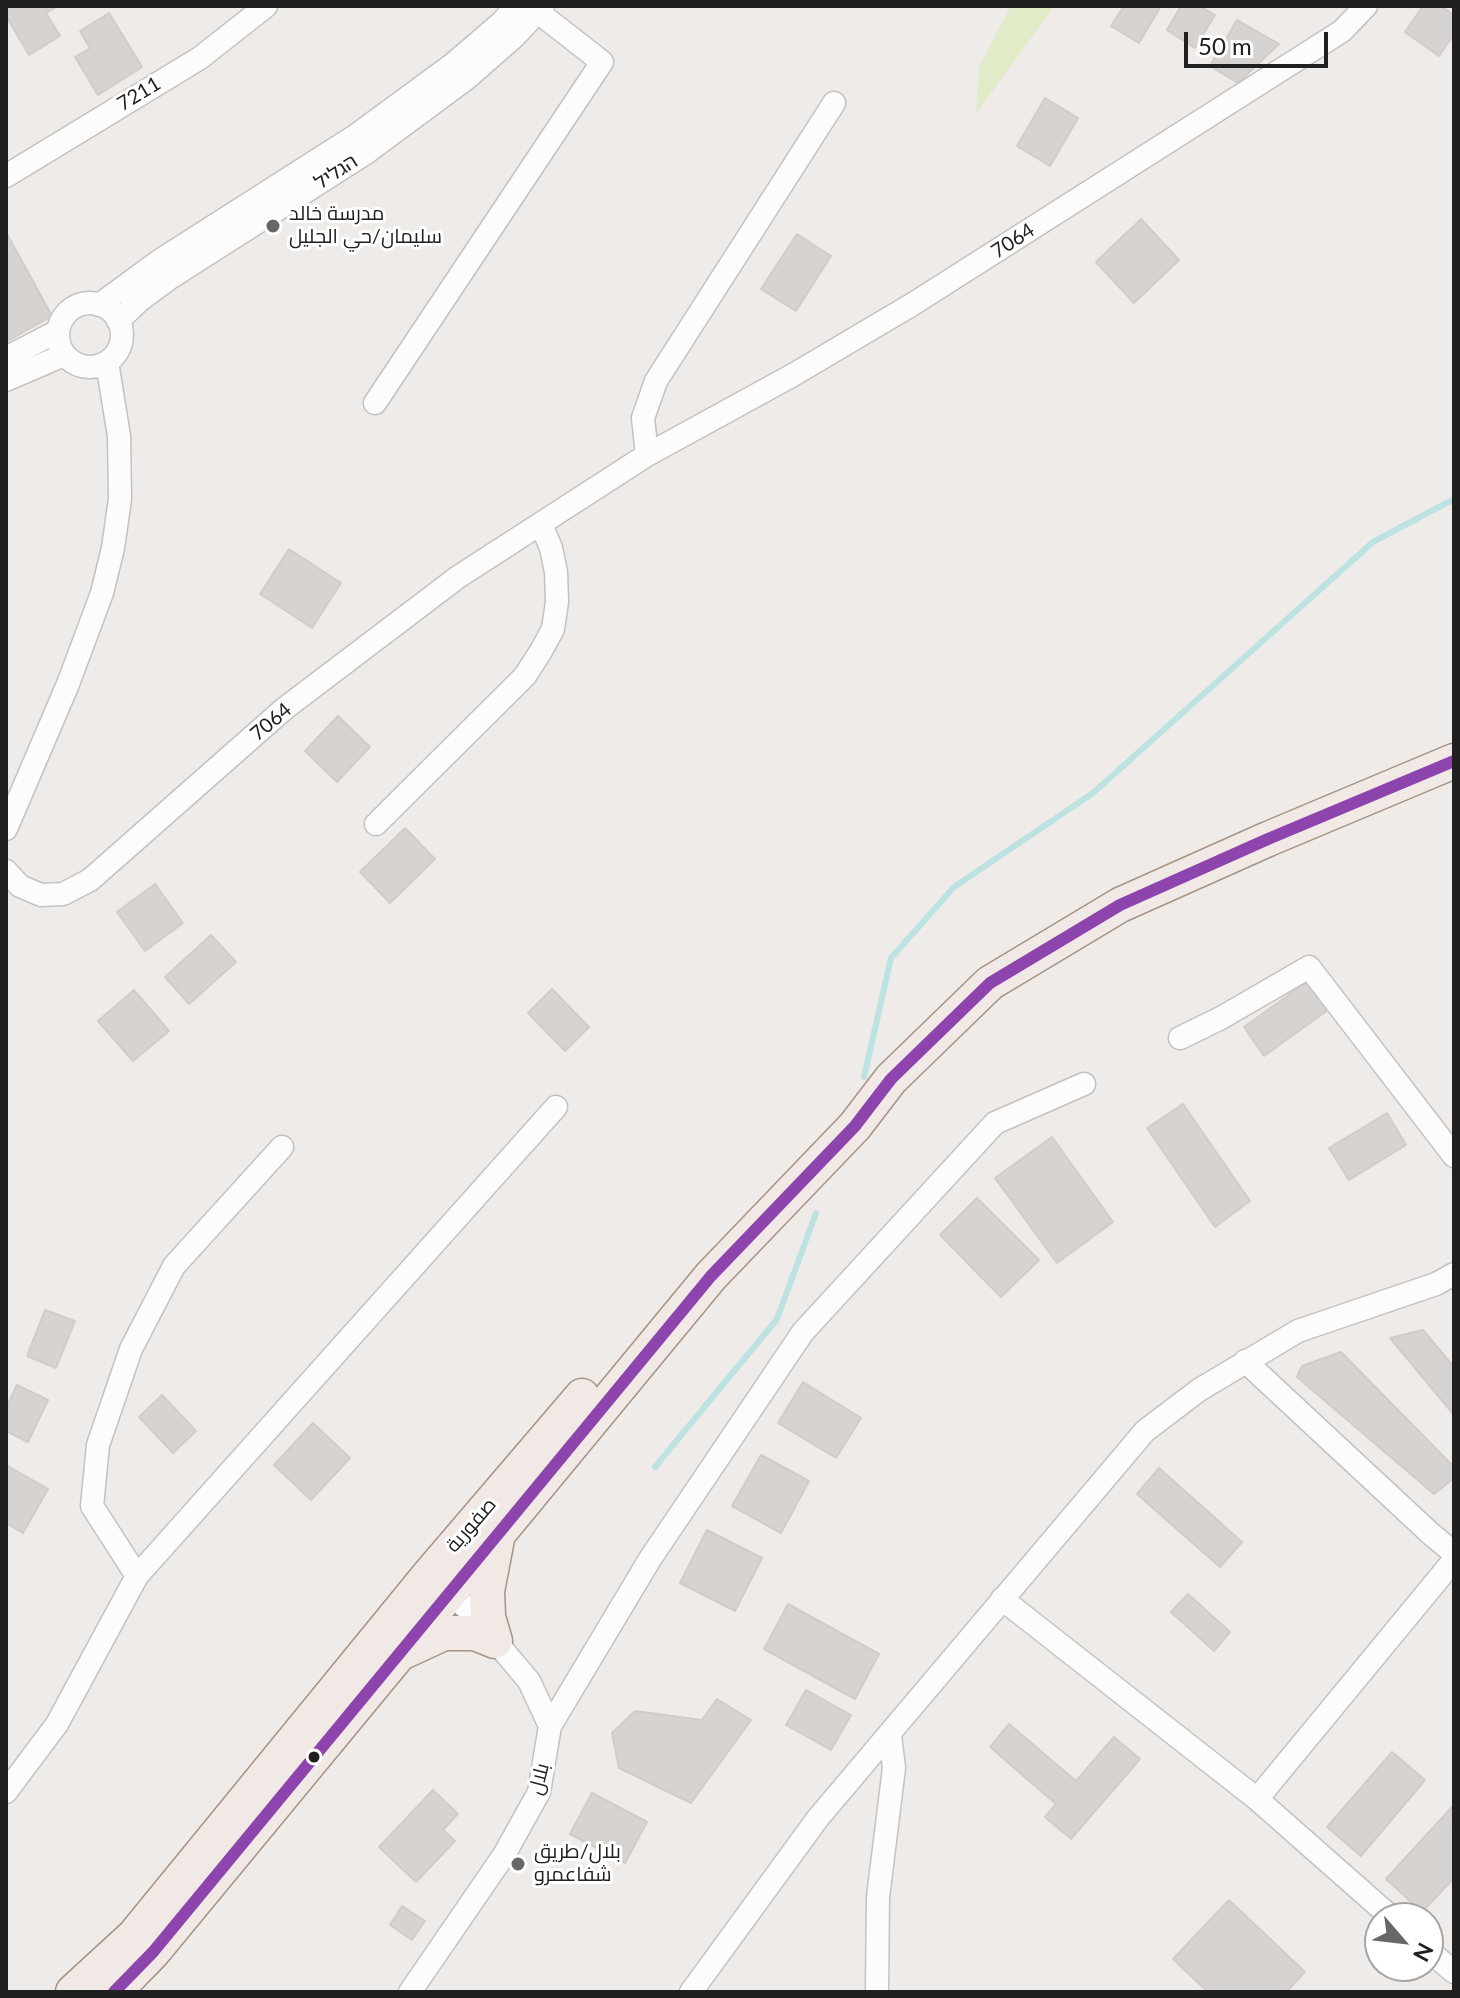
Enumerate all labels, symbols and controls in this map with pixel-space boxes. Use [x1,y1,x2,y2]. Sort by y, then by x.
scale bar [1188,16,1332,66]
text: 50 m [1198,31,1252,60]
street label: 7211 [113,72,165,116]
street label: הגליל [310,149,362,195]
place label: مدرسة خالد سليمان/حي الجليل [289,202,442,249]
marker: مدرسة خالد سليمان/حي الجليل [264,217,282,235]
street label: 7064 [987,218,1039,264]
street label: 7064 [246,698,296,746]
street label: صفورية [441,1493,501,1557]
unlabelled marker [306,1749,322,1765]
street label: بلال [523,1761,555,1797]
place label: بلال/طريق شفاعمرو [534,1840,621,1887]
marker: بلال/طريق شفاعمرو [509,1855,527,1873]
north arrow [1364,1902,1444,1982]
text: N [1408,1939,1440,1966]

